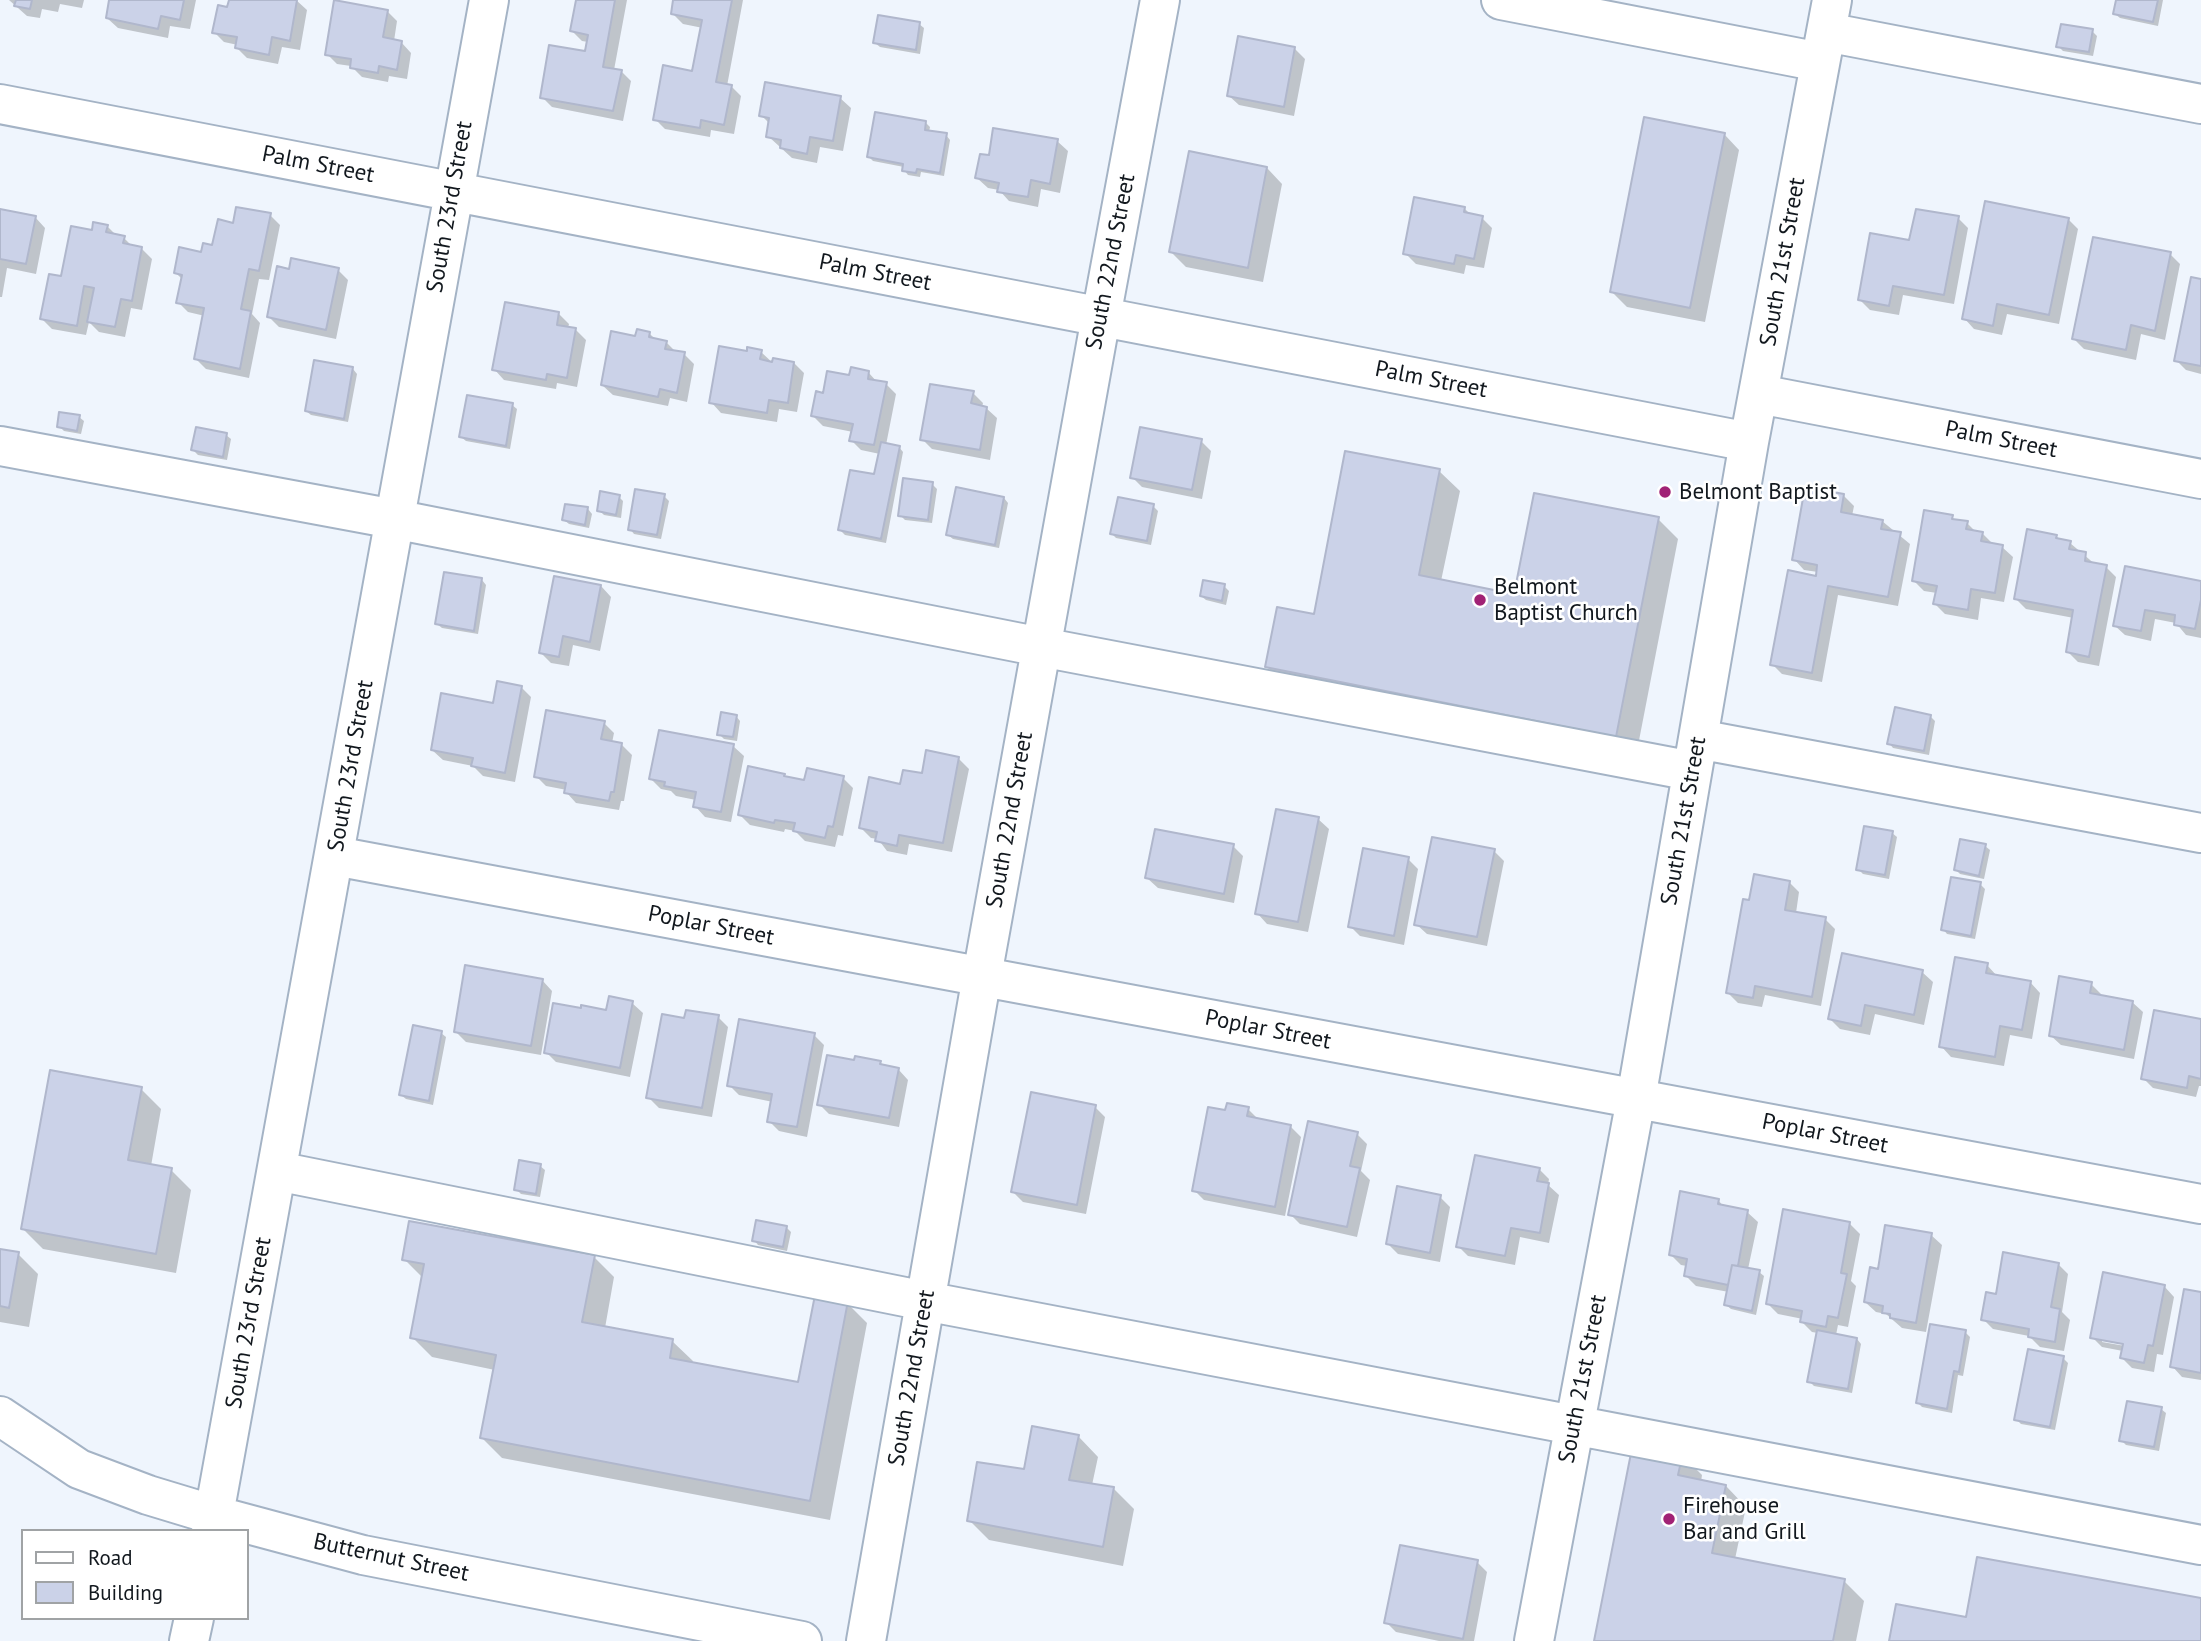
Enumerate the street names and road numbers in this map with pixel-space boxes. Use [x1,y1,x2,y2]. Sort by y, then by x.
street label: South 23rd Street [421,119,479,295]
street label: Palm Street [260,141,376,189]
street label: South 22nd Street [1080,172,1142,352]
street label: South 21st Street [1755,175,1811,349]
street label: Palm Street [817,249,933,297]
street label: Palm Street [1373,356,1489,404]
street label: Palm Street [1943,416,2059,464]
street label: South 23rd Street [322,678,380,854]
street label: South 22nd Street [981,730,1039,910]
street label: South 21st Street [1656,734,1712,908]
street label: Poplar Street [646,900,776,952]
street label: Poplar Street [1203,1004,1333,1056]
street label: Poplar Street [1760,1108,1890,1160]
street label: South 23rd Street [220,1235,278,1411]
street label: South 22nd Street [883,1288,941,1468]
street label: South 21st Street [1553,1292,1613,1466]
street label: Butternut Street [311,1528,471,1588]

